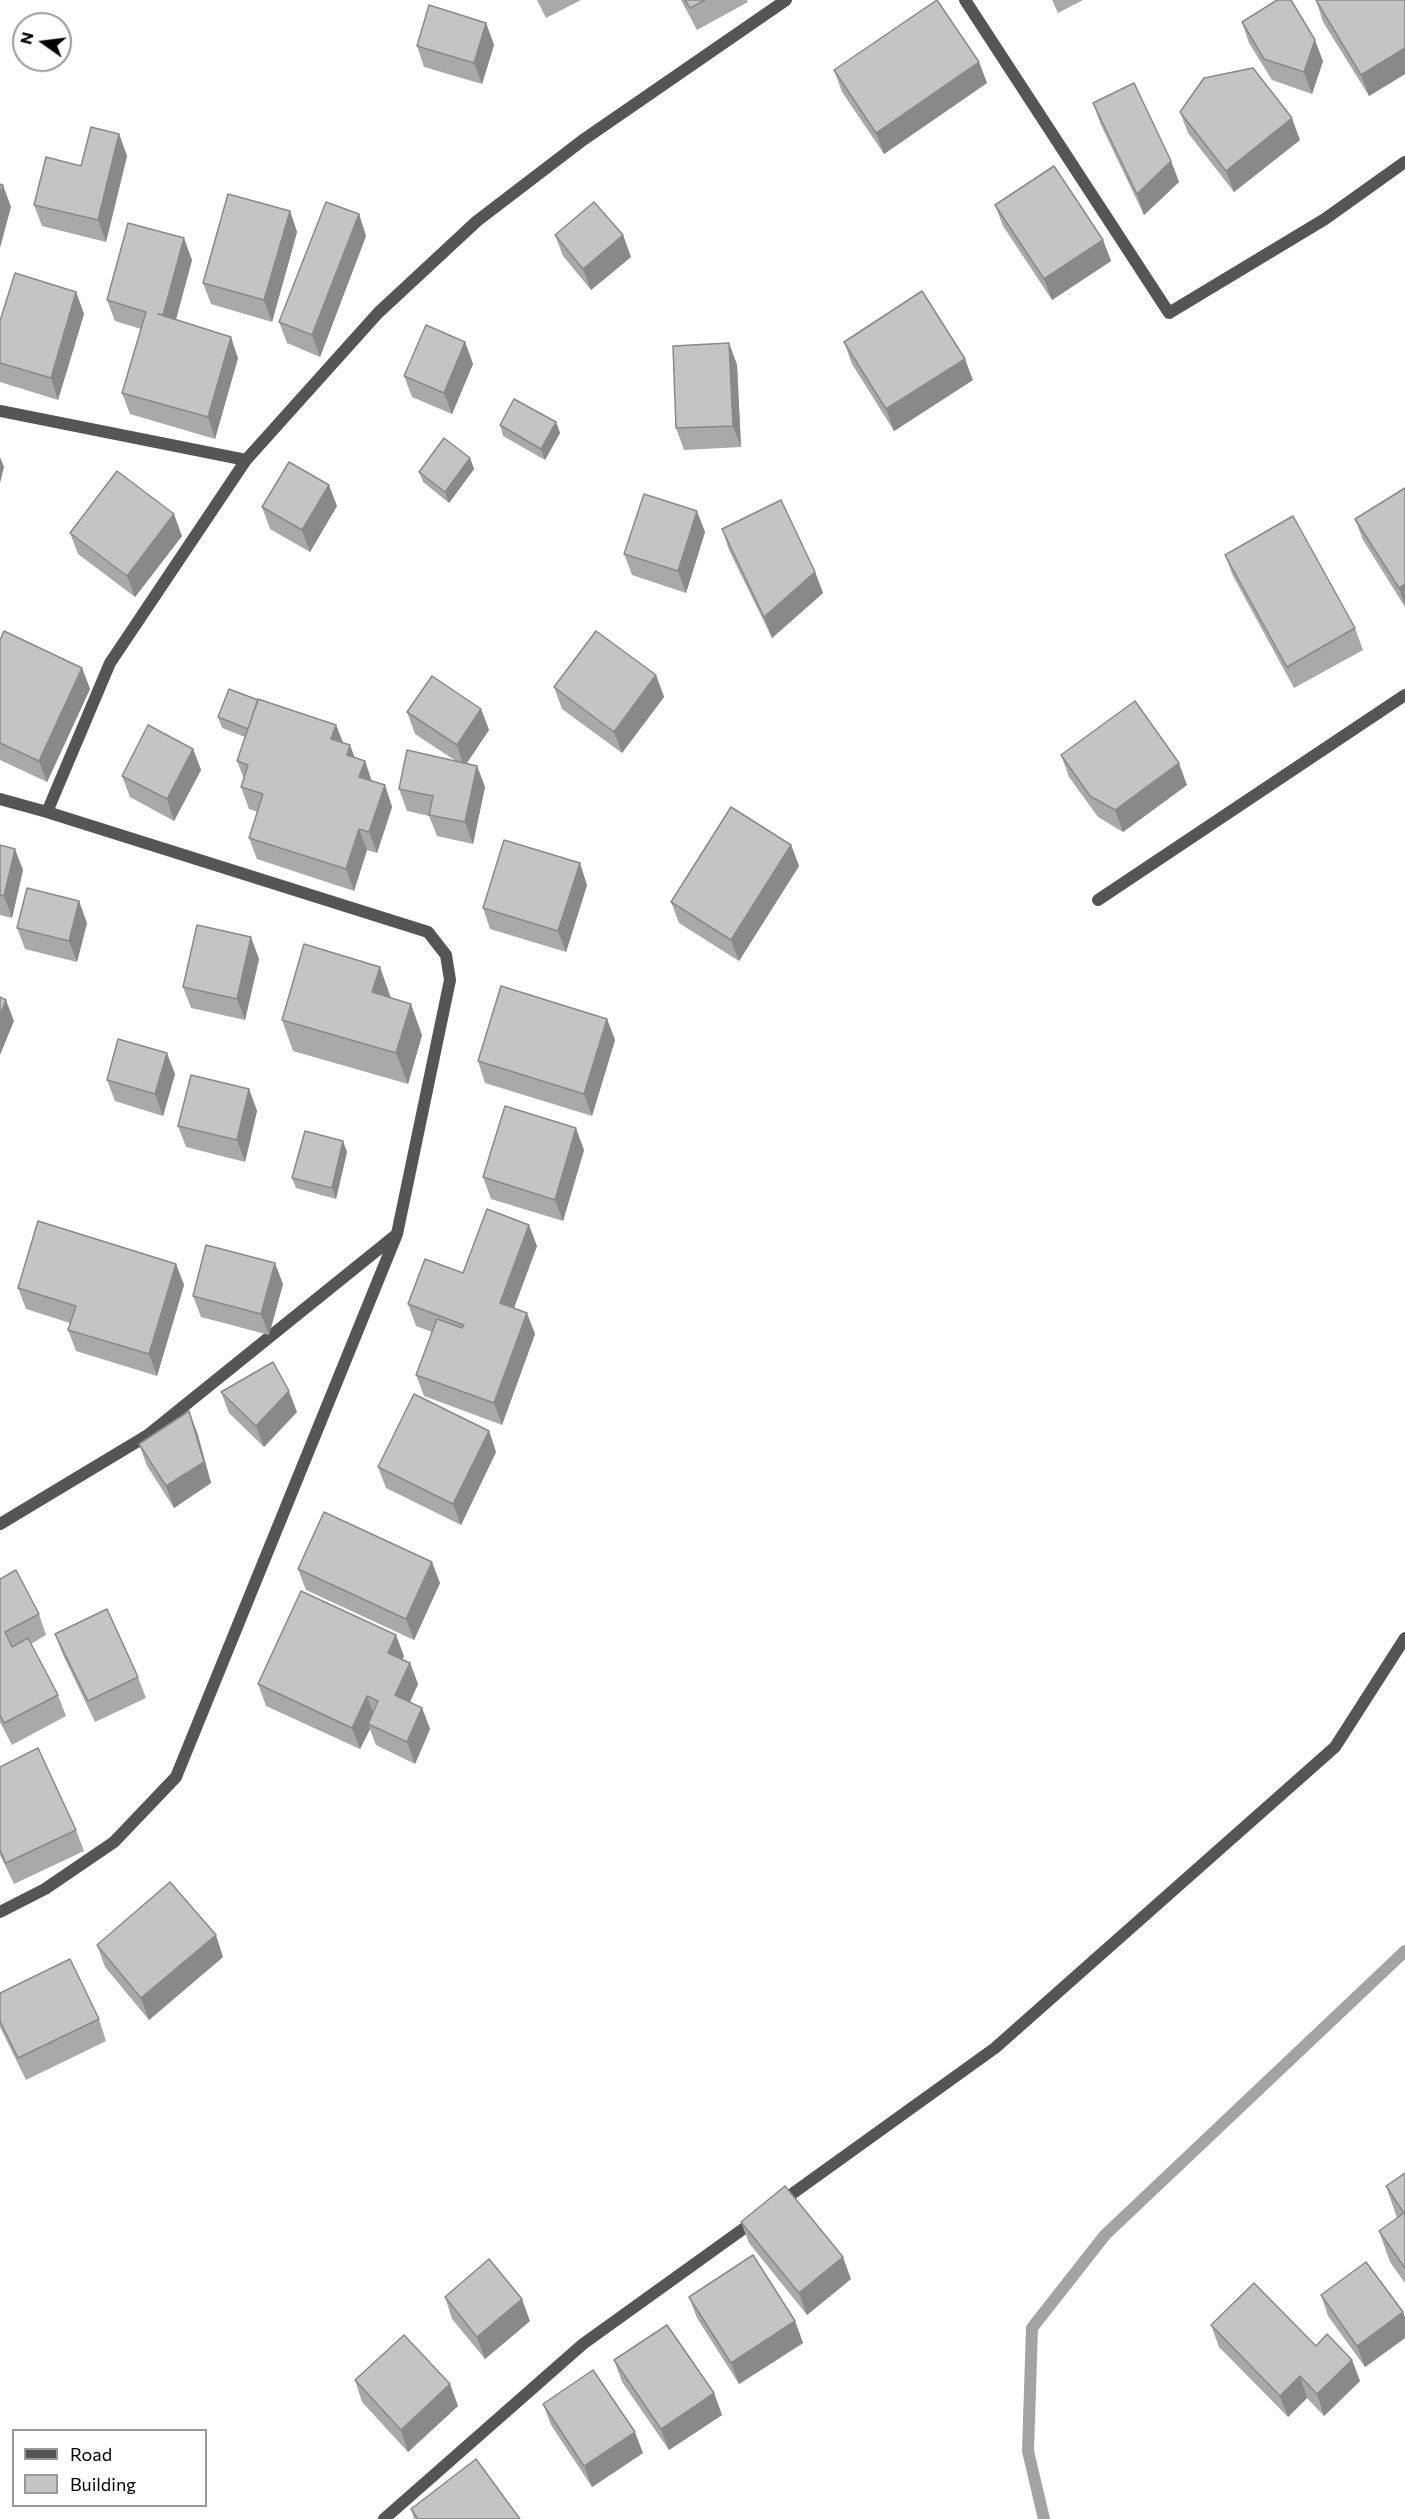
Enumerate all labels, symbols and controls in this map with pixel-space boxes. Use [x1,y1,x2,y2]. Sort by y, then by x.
north arrow [12,12,72,72]
text: N [15,30,37,46]
legend [12,2429,207,2507]
text: Road [70,2443,112,2465]
text: Building [70,2473,136,2495]

